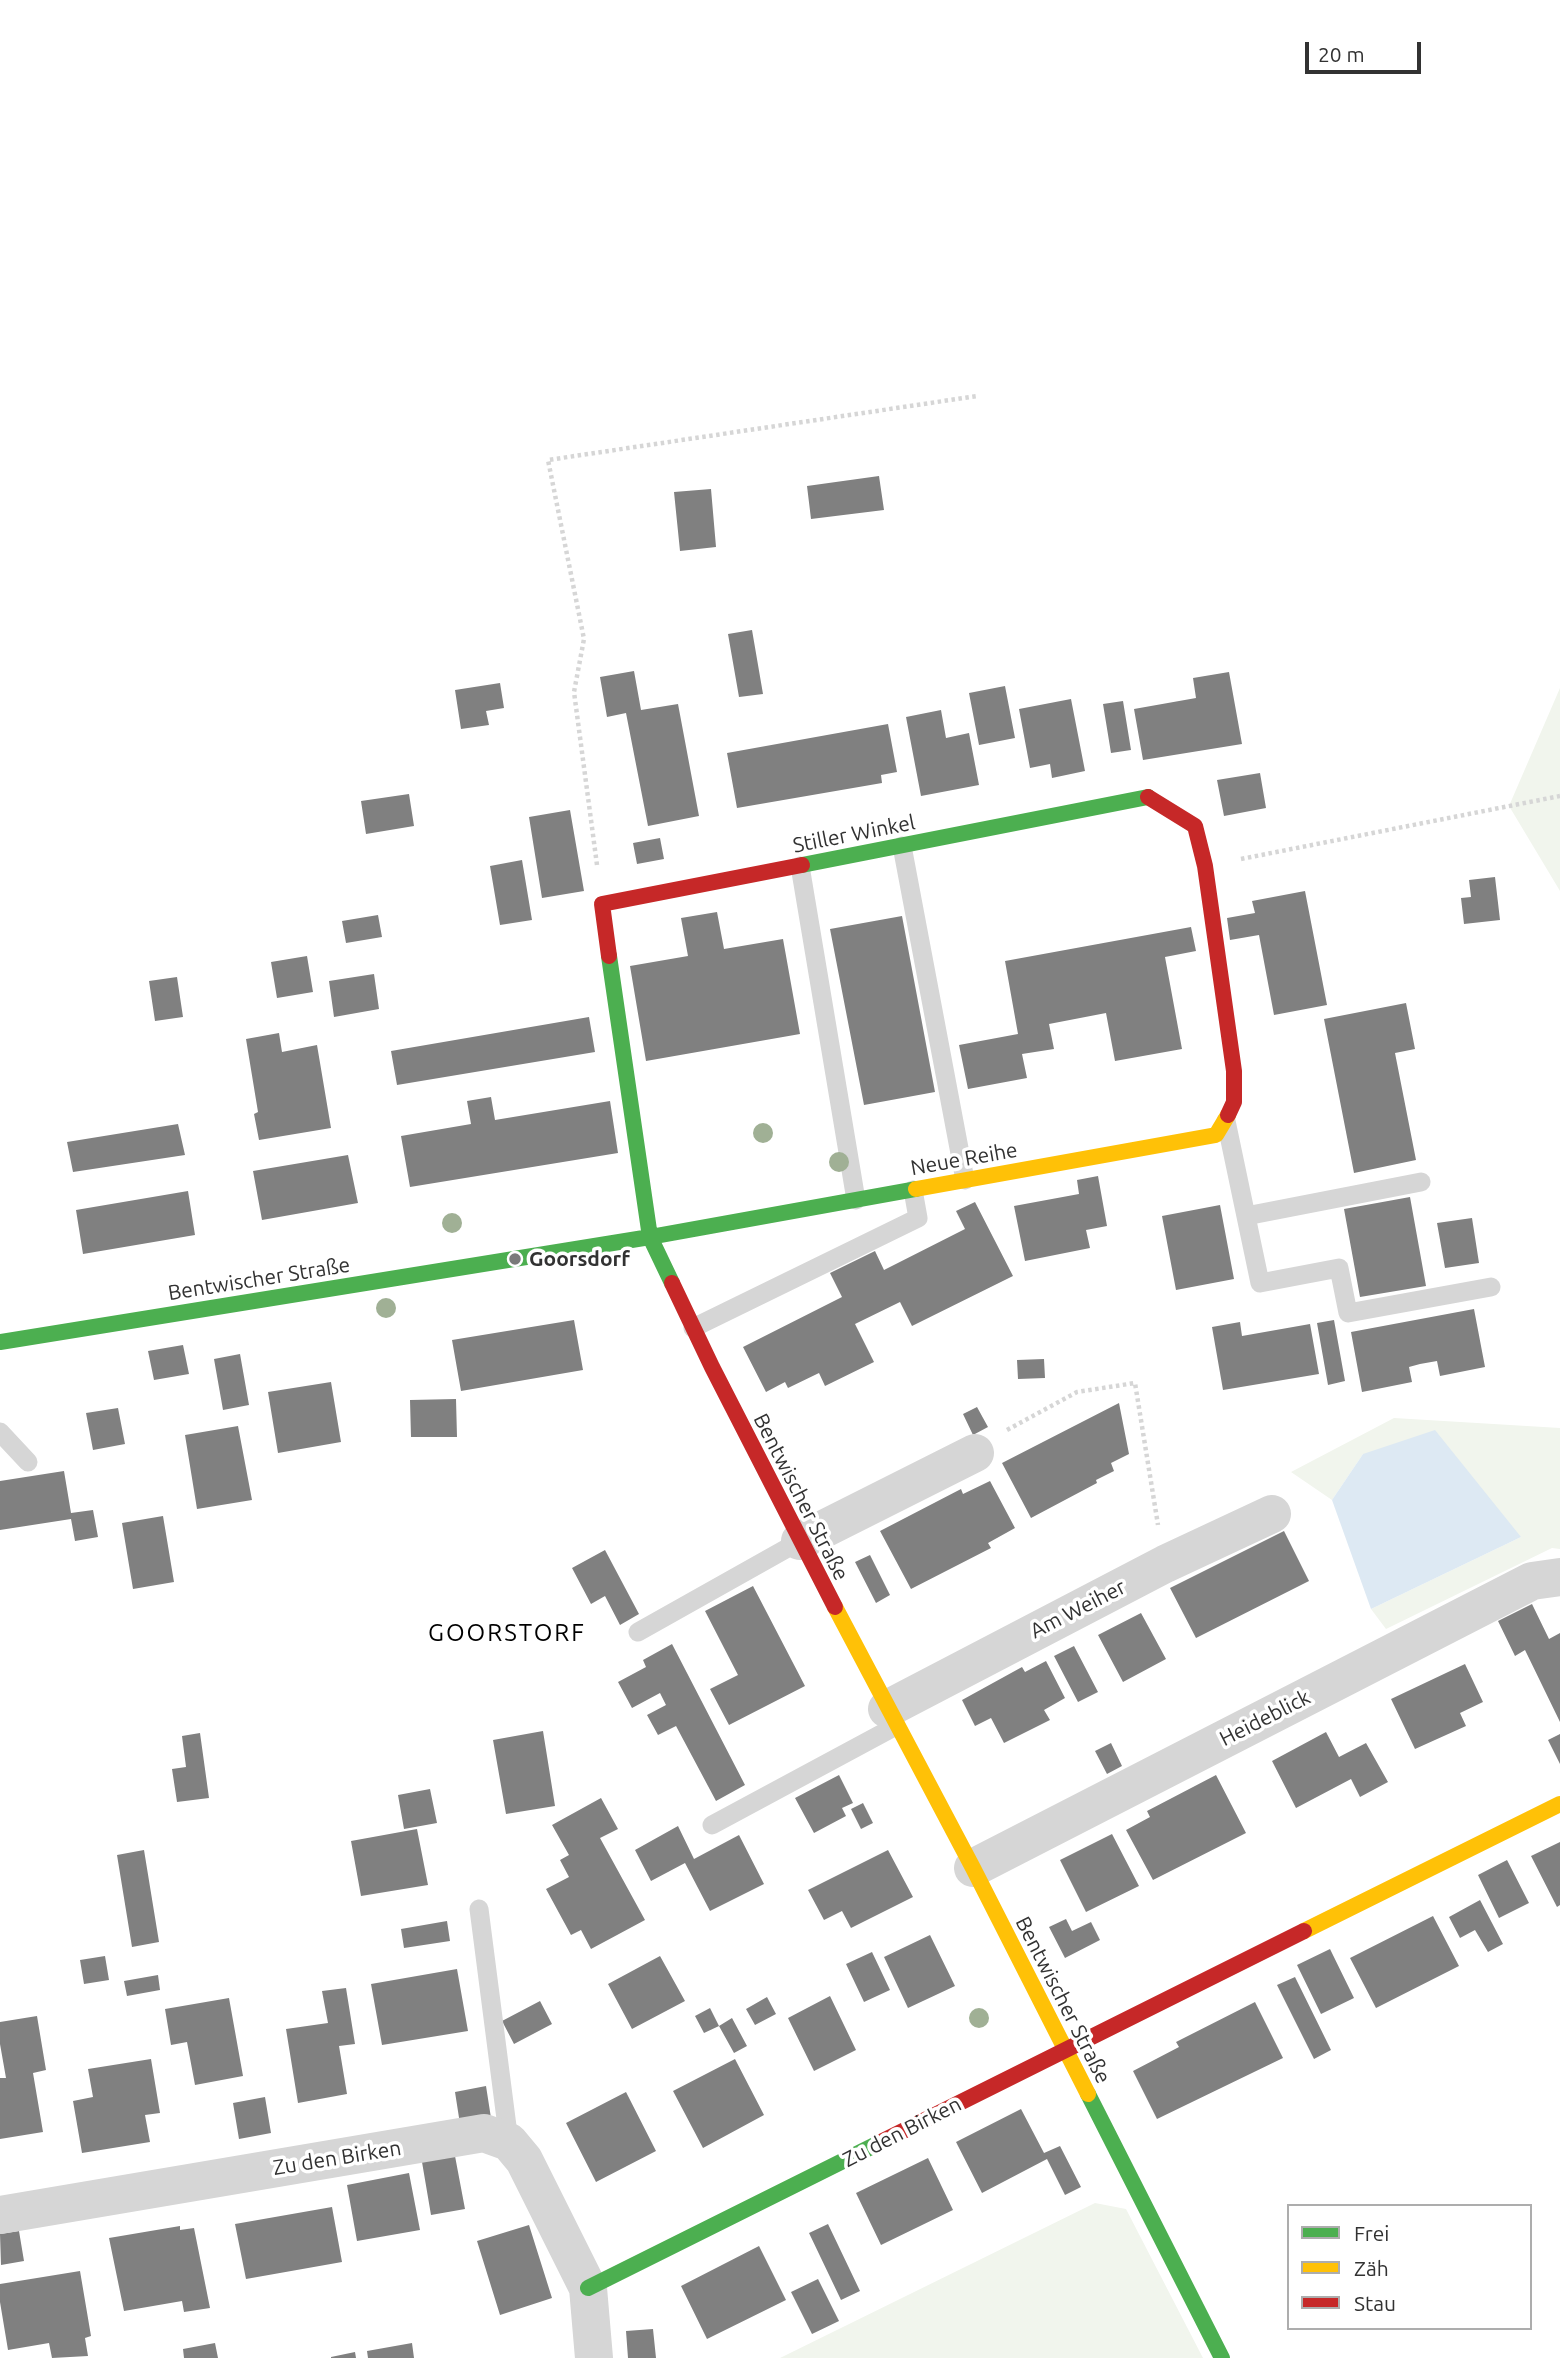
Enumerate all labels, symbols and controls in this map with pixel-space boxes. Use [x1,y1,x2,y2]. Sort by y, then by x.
scale bar [1308,28,1424,72]
text: 20 m [1318,42,1365,66]
street label: Stiller Winkel [791,810,917,858]
street label: Neue Reihe [908,1137,1020,1181]
place label: Goorsdorf [529,1246,630,1272]
marker: Goorsdorf [507,1251,523,1267]
street label: Bentwischer Straße [166,1252,352,1306]
street label: Bentwischer Straße [748,1409,854,1585]
street label: Am Weiher [1026,1574,1130,1644]
district label: GOORSTORF [429,1619,585,1647]
street label: Heideblick [1215,1684,1315,1752]
street label: Bentwischer Straße [1010,1912,1116,2088]
street label: Zu den Birken [839,2091,965,2173]
street label: Zu den Birken [271,2135,403,2181]
legend [1287,2204,1532,2330]
text: Frei [1354,2221,1389,2245]
text: Zäh [1354,2256,1389,2280]
text: Stau [1354,2291,1396,2315]

